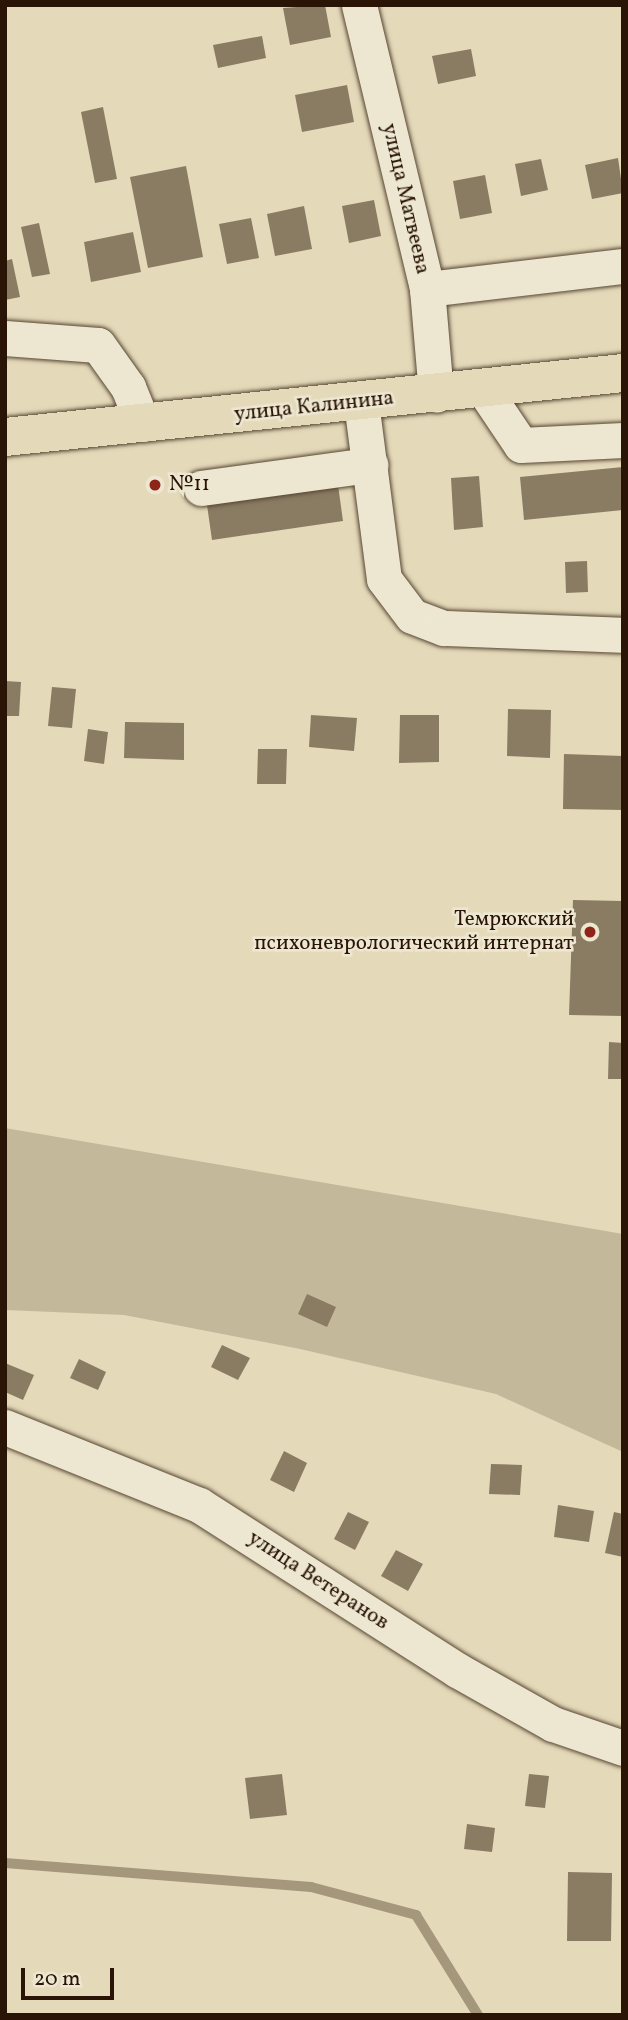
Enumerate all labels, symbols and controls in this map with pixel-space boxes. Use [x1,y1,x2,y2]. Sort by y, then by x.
street label: улица Матвеева [375,121,435,277]
street label: улица Калинина [233,386,395,428]
place label: №11 [169,472,210,498]
marker: №11 [147,477,163,493]
place label: Темрюкский психоневрологический интернат [254,907,574,957]
marker: Темрюкский психоневрологический интернат [580,922,600,942]
street label: улица Ветеранов [243,1526,393,1636]
scale bar [24,1954,117,1998]
text: 20 m [34,1965,80,1994]

